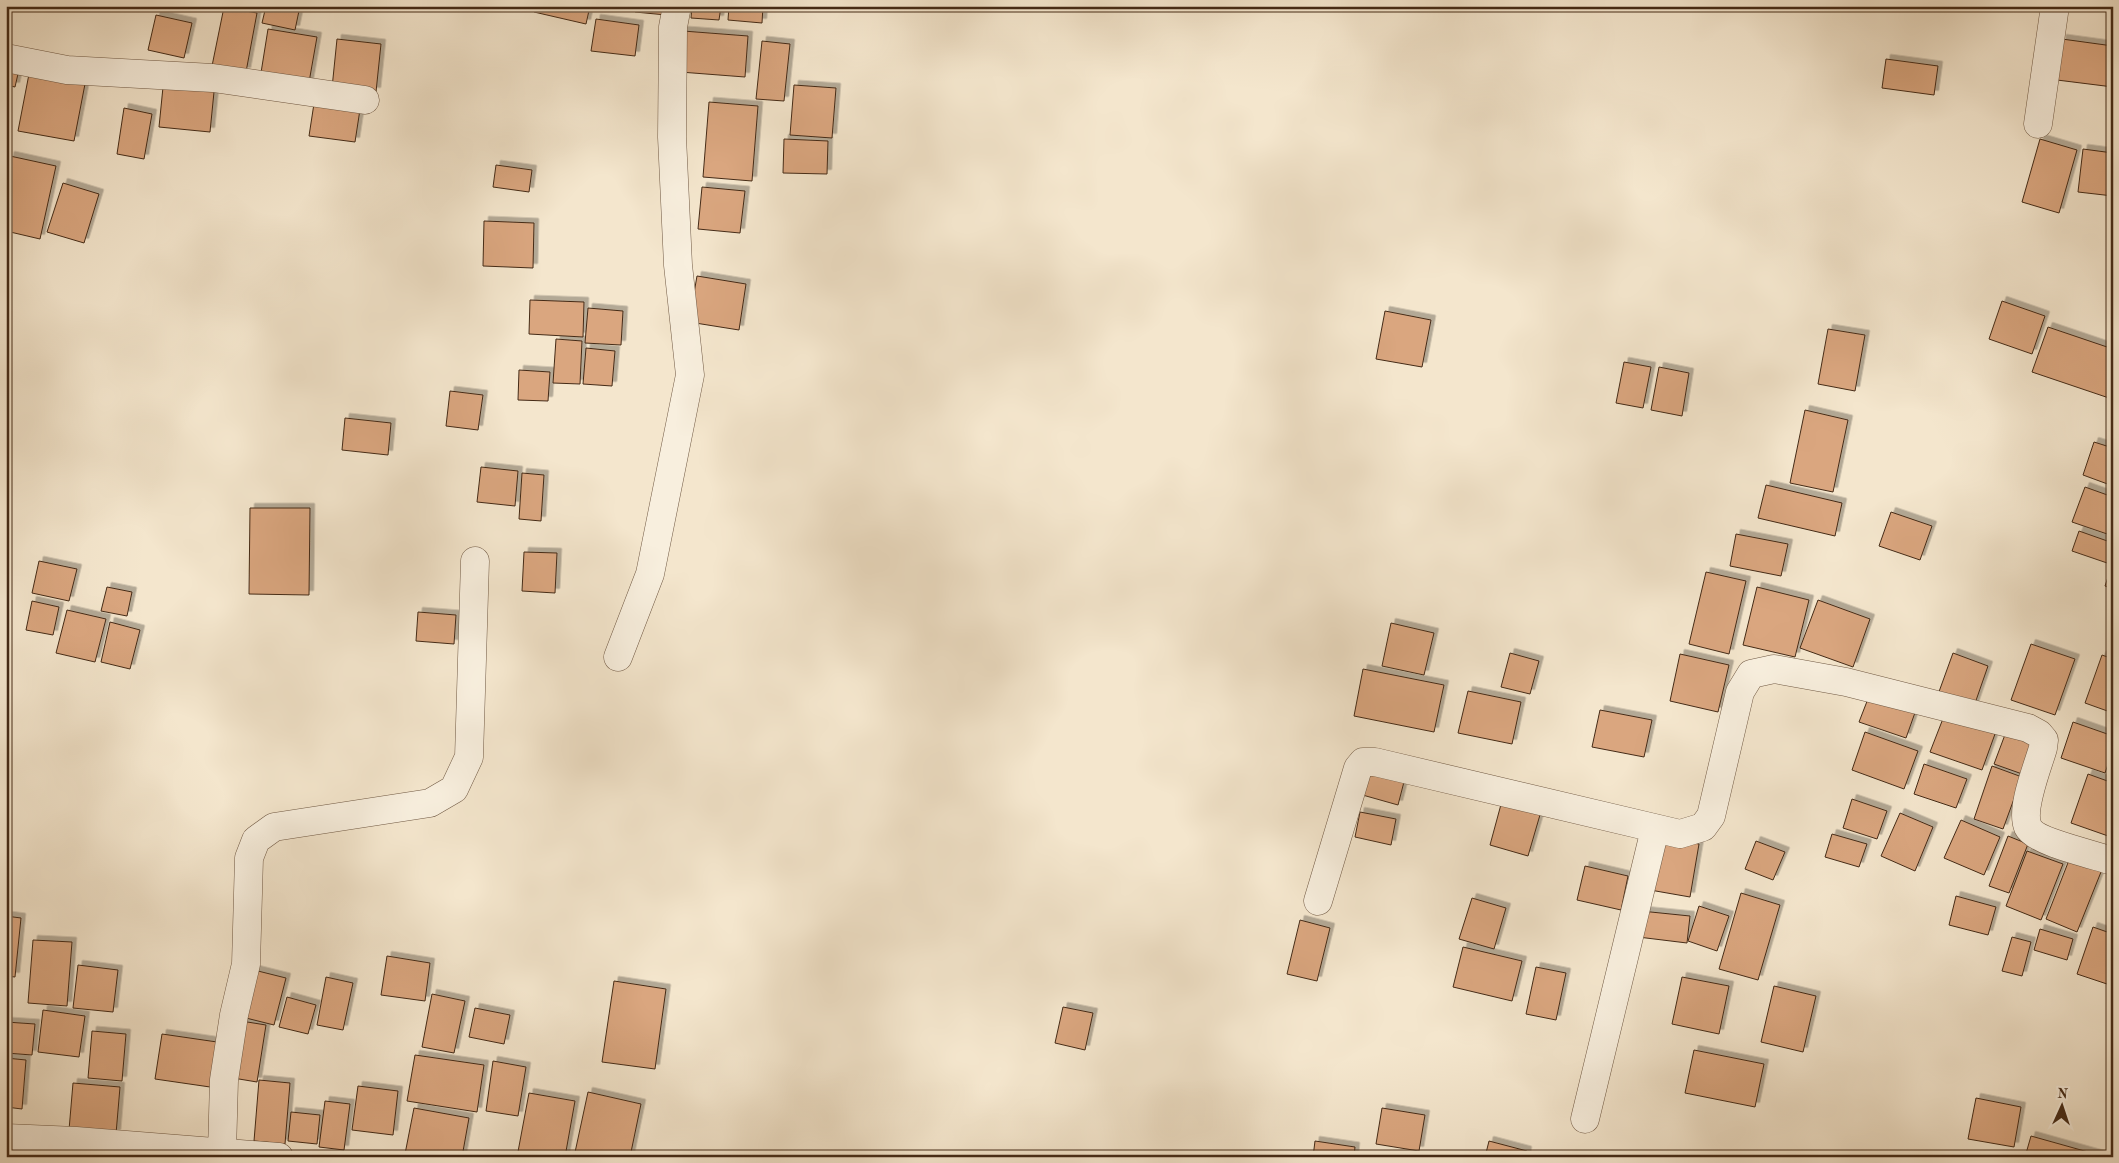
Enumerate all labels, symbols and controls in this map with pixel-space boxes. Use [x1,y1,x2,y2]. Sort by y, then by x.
north arrow [2036,1080,2086,1130]
text: N [2057,1087,2069,1101]

